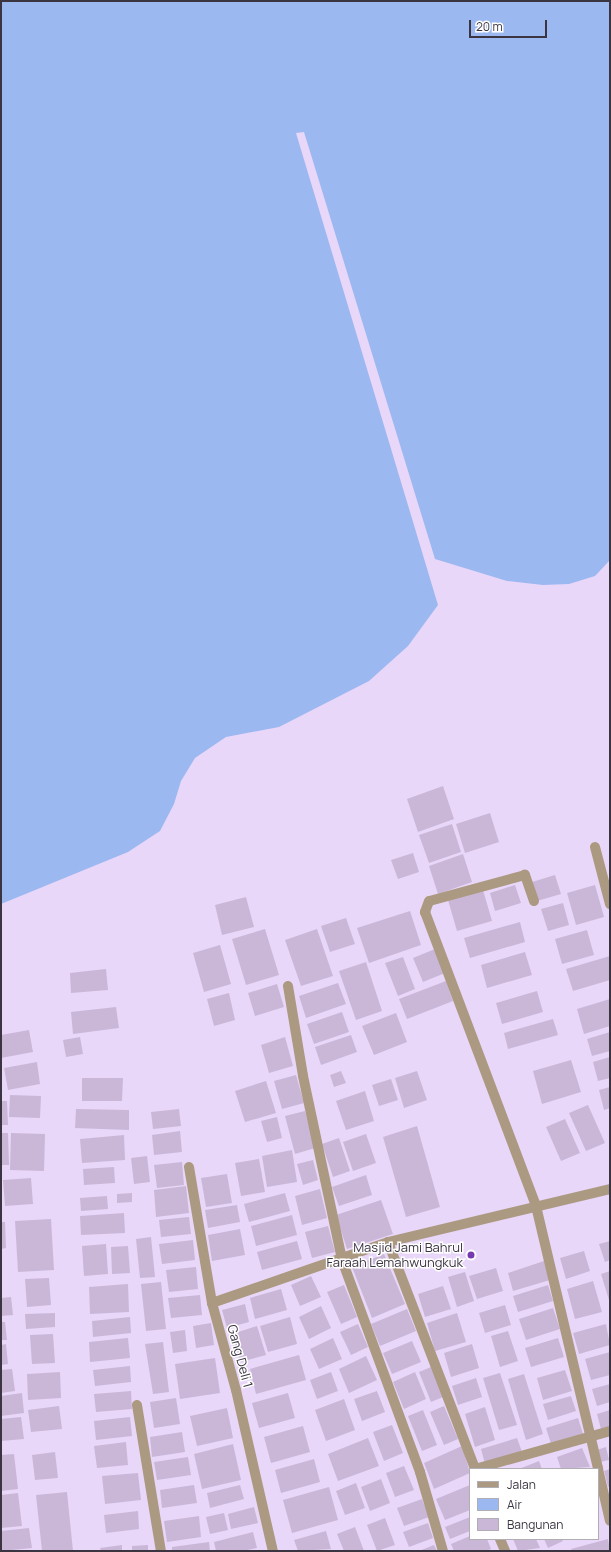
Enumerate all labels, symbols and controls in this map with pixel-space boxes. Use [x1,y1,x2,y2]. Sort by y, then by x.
scale bar [471,12,549,38]
text: 20 m [476,18,503,35]
place label: Masjid Jami Bahrul Faraah Lemahwungkuk [327,1240,463,1271]
marker: Masjid Jami Bahrul Faraah Lemahwungkuk [466,1250,476,1260]
street label: Gang Deli 1 [224,1323,256,1389]
legend [469,1468,599,1540]
text: Jalan [507,1476,536,1493]
text: Air [507,1496,522,1513]
text: Bangunan [507,1516,563,1533]

